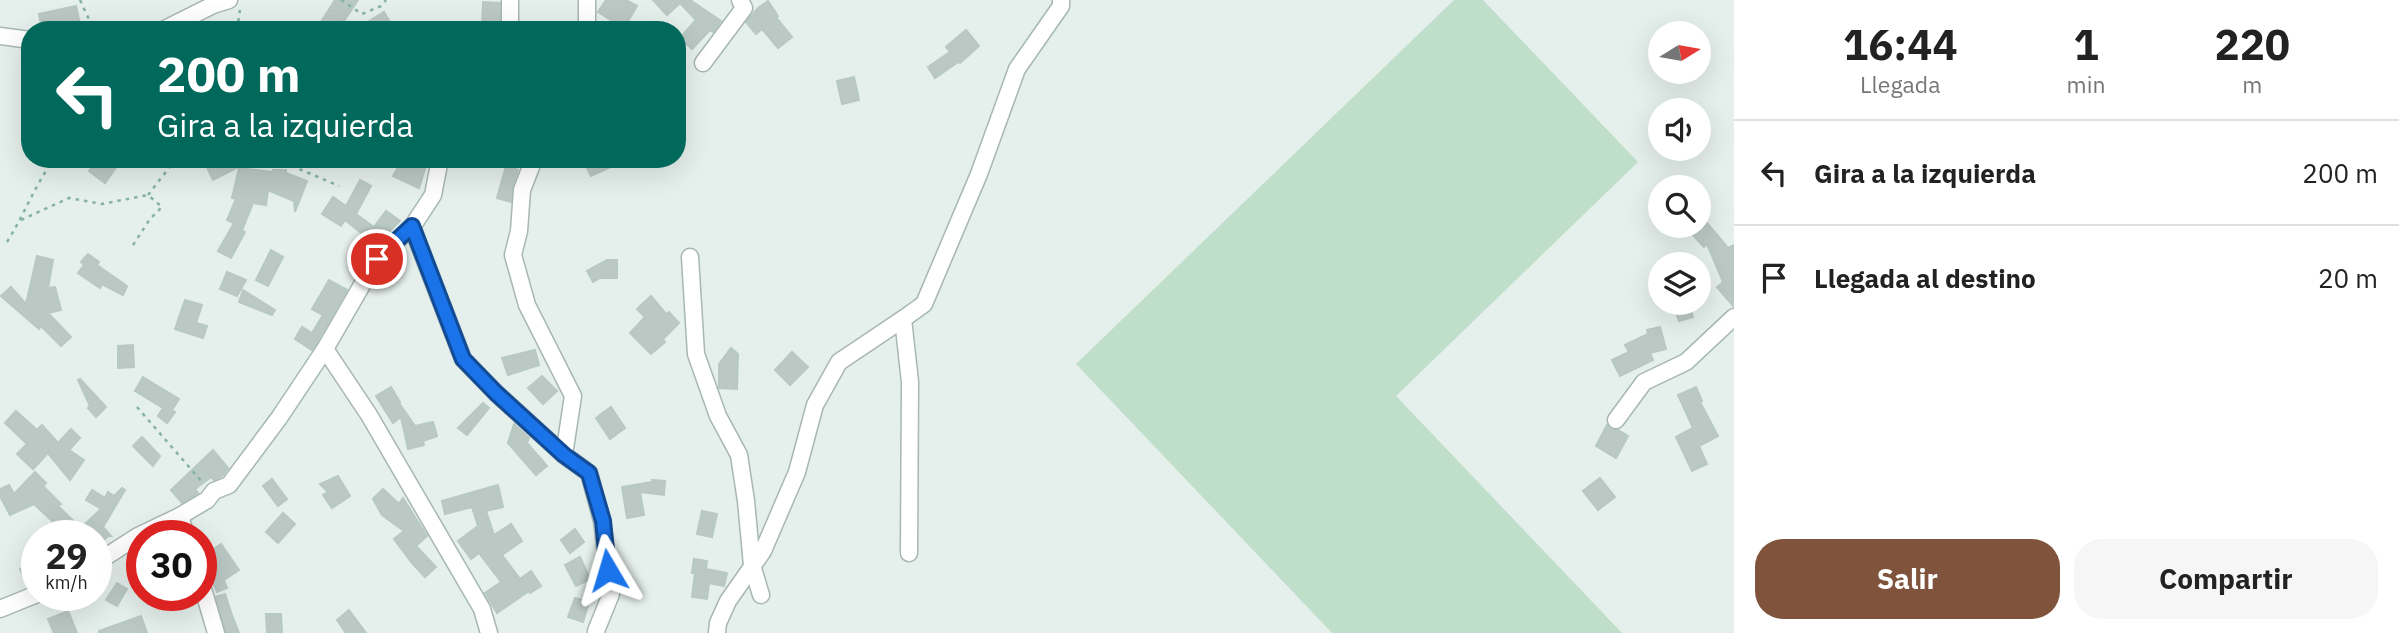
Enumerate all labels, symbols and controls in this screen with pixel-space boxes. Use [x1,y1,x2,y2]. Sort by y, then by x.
text: 16:44 [1843,17,1958,72]
text: 1 [2073,17,2099,72]
text: 220 [2214,17,2290,72]
north arrow [1648,21,1712,84]
map controls [1648,21,1711,315]
text: 200 m [157,42,301,105]
icon: left [42,49,133,140]
text: Llegada [1860,69,1940,99]
text: min [2067,69,2105,99]
text: m [2242,69,2262,99]
button: sound [1648,98,1711,161]
text: Gira a la izquierda [157,104,414,146]
icon: left [1755,154,1793,192]
text: Gira a la izquierda [1814,156,2036,190]
text: 200 m [2302,156,2378,190]
button: search [1648,175,1711,238]
pin [347,229,407,289]
icon: arrive [358,240,396,278]
button: layers [1648,252,1711,315]
icon: arrive [1755,259,1793,297]
text: Llegada al destino [1814,261,2036,295]
text: 20 m [2318,261,2378,295]
speed limit sign: 30 [126,520,217,611]
text: 29 [45,533,88,579]
position arrow [571,533,645,607]
button: Salir [1755,539,2060,619]
button: Compartir [2074,539,2378,619]
text: km/h [45,571,88,594]

